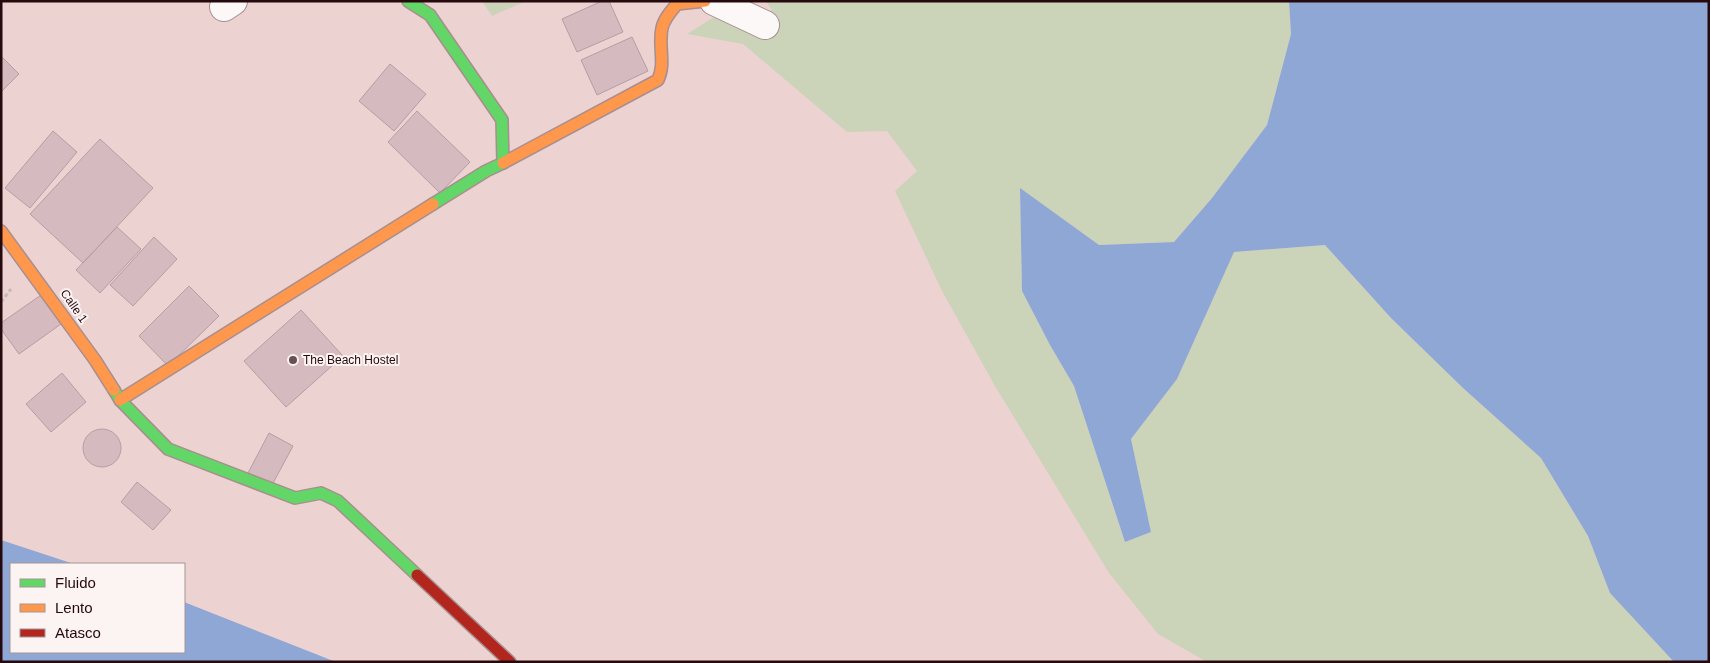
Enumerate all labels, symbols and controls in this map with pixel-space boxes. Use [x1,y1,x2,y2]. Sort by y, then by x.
street label: Calle 1 [58,287,91,326]
place label: The Beach Hostel [303,353,398,367]
marker: The Beach Hostel [287,354,299,366]
legend [10,563,185,653]
text: Fluido [55,574,96,591]
text: Lento [55,599,93,616]
text: Atasco [55,624,101,641]

